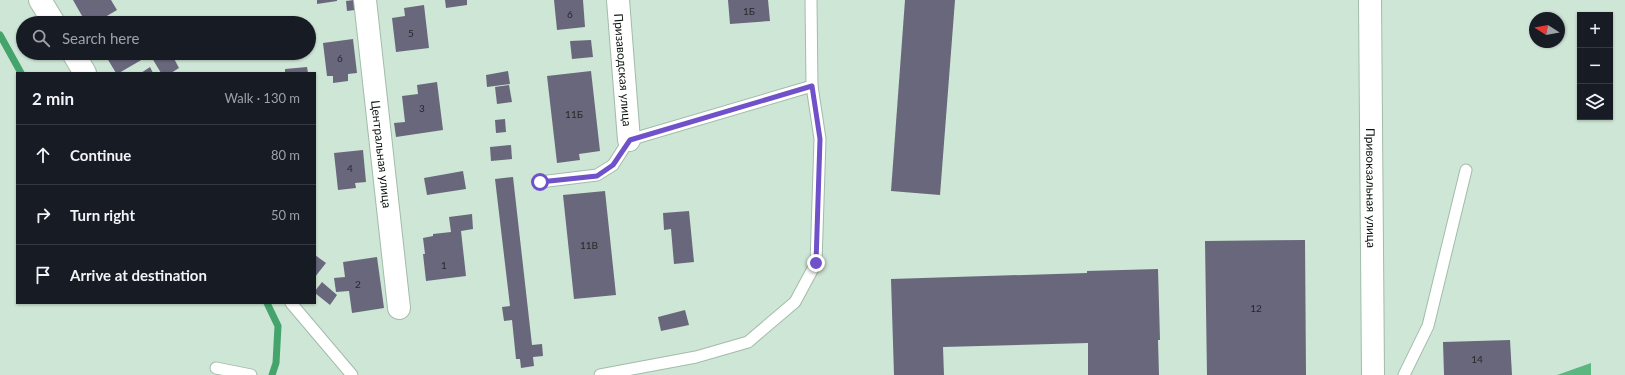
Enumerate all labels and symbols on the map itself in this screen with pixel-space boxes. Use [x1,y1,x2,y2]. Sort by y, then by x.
house number: 1Б [743,5,755,17]
house number: 6 [567,8,573,20]
north arrow [1529,12,1565,48]
street label: Призаводская улица [612,13,635,127]
house number: 5 [408,27,414,39]
house number: 6 [337,52,343,64]
street label: Центральная улица [369,99,395,209]
house number: 3 [419,102,425,114]
house number: 11Б [565,108,583,120]
street label: Привокзальная улица [1364,128,1379,248]
house number: 4 [347,162,353,174]
route start [531,173,549,191]
house number: 11В [580,239,598,251]
route end [807,254,825,272]
house number: 1 [441,259,447,271]
house number: 2 [355,278,361,290]
house number: 12 [1250,302,1262,314]
house number: 14 [1471,353,1483,365]

